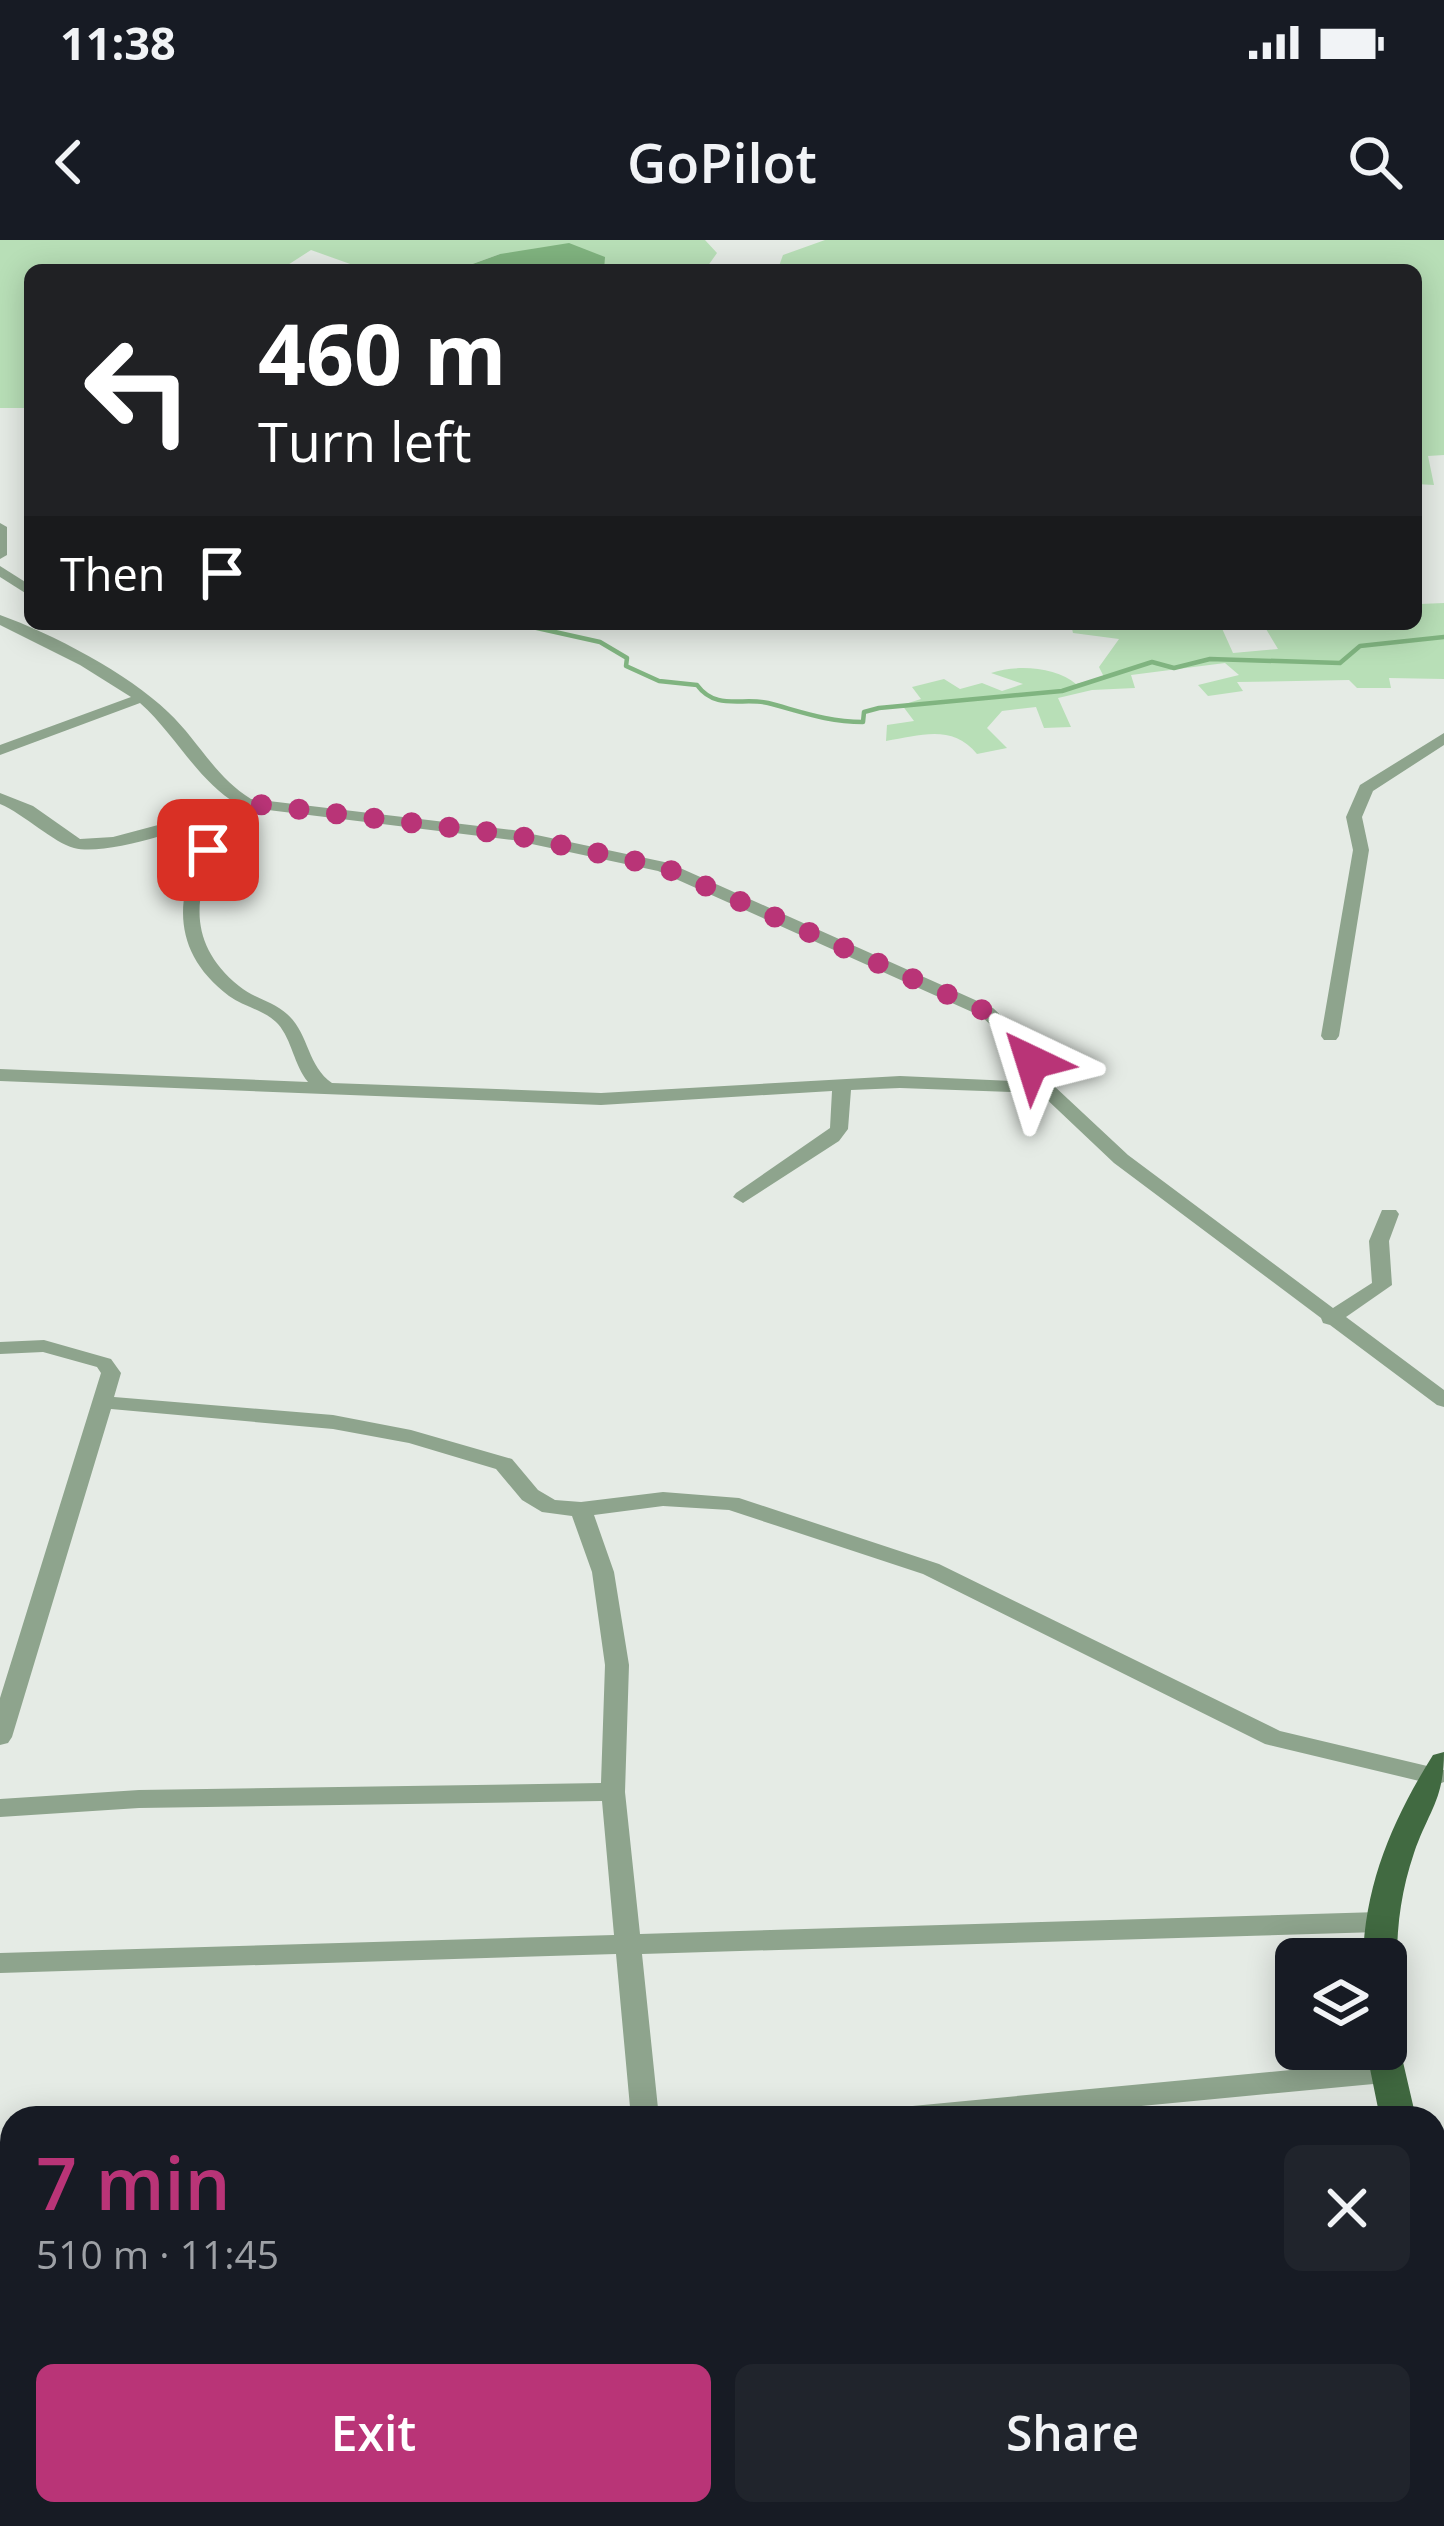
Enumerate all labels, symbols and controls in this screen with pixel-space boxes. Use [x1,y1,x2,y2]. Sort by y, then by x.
text: 11:38 [60,12,176,73]
text: GoPilot [627,125,817,199]
icon: back [36,129,102,195]
icon: search [1342,129,1408,195]
text: 460 m [258,295,506,410]
icon: left [60,312,216,468]
text: Turn left [258,404,471,478]
icon: arrive [189,540,255,606]
text: Then [60,543,165,604]
pin [157,799,259,901]
icon: arrive [175,817,241,883]
position arrow [969,999,1095,1125]
map controls [1275,1938,1407,2070]
button: layers [1275,1938,1407,2070]
text: 7 min [36,2133,230,2231]
button: close [1284,2145,1410,2271]
text: 510 m · 11:45 [36,2227,279,2280]
button: Exit [36,2364,711,2502]
button: Share [735,2364,1410,2502]

